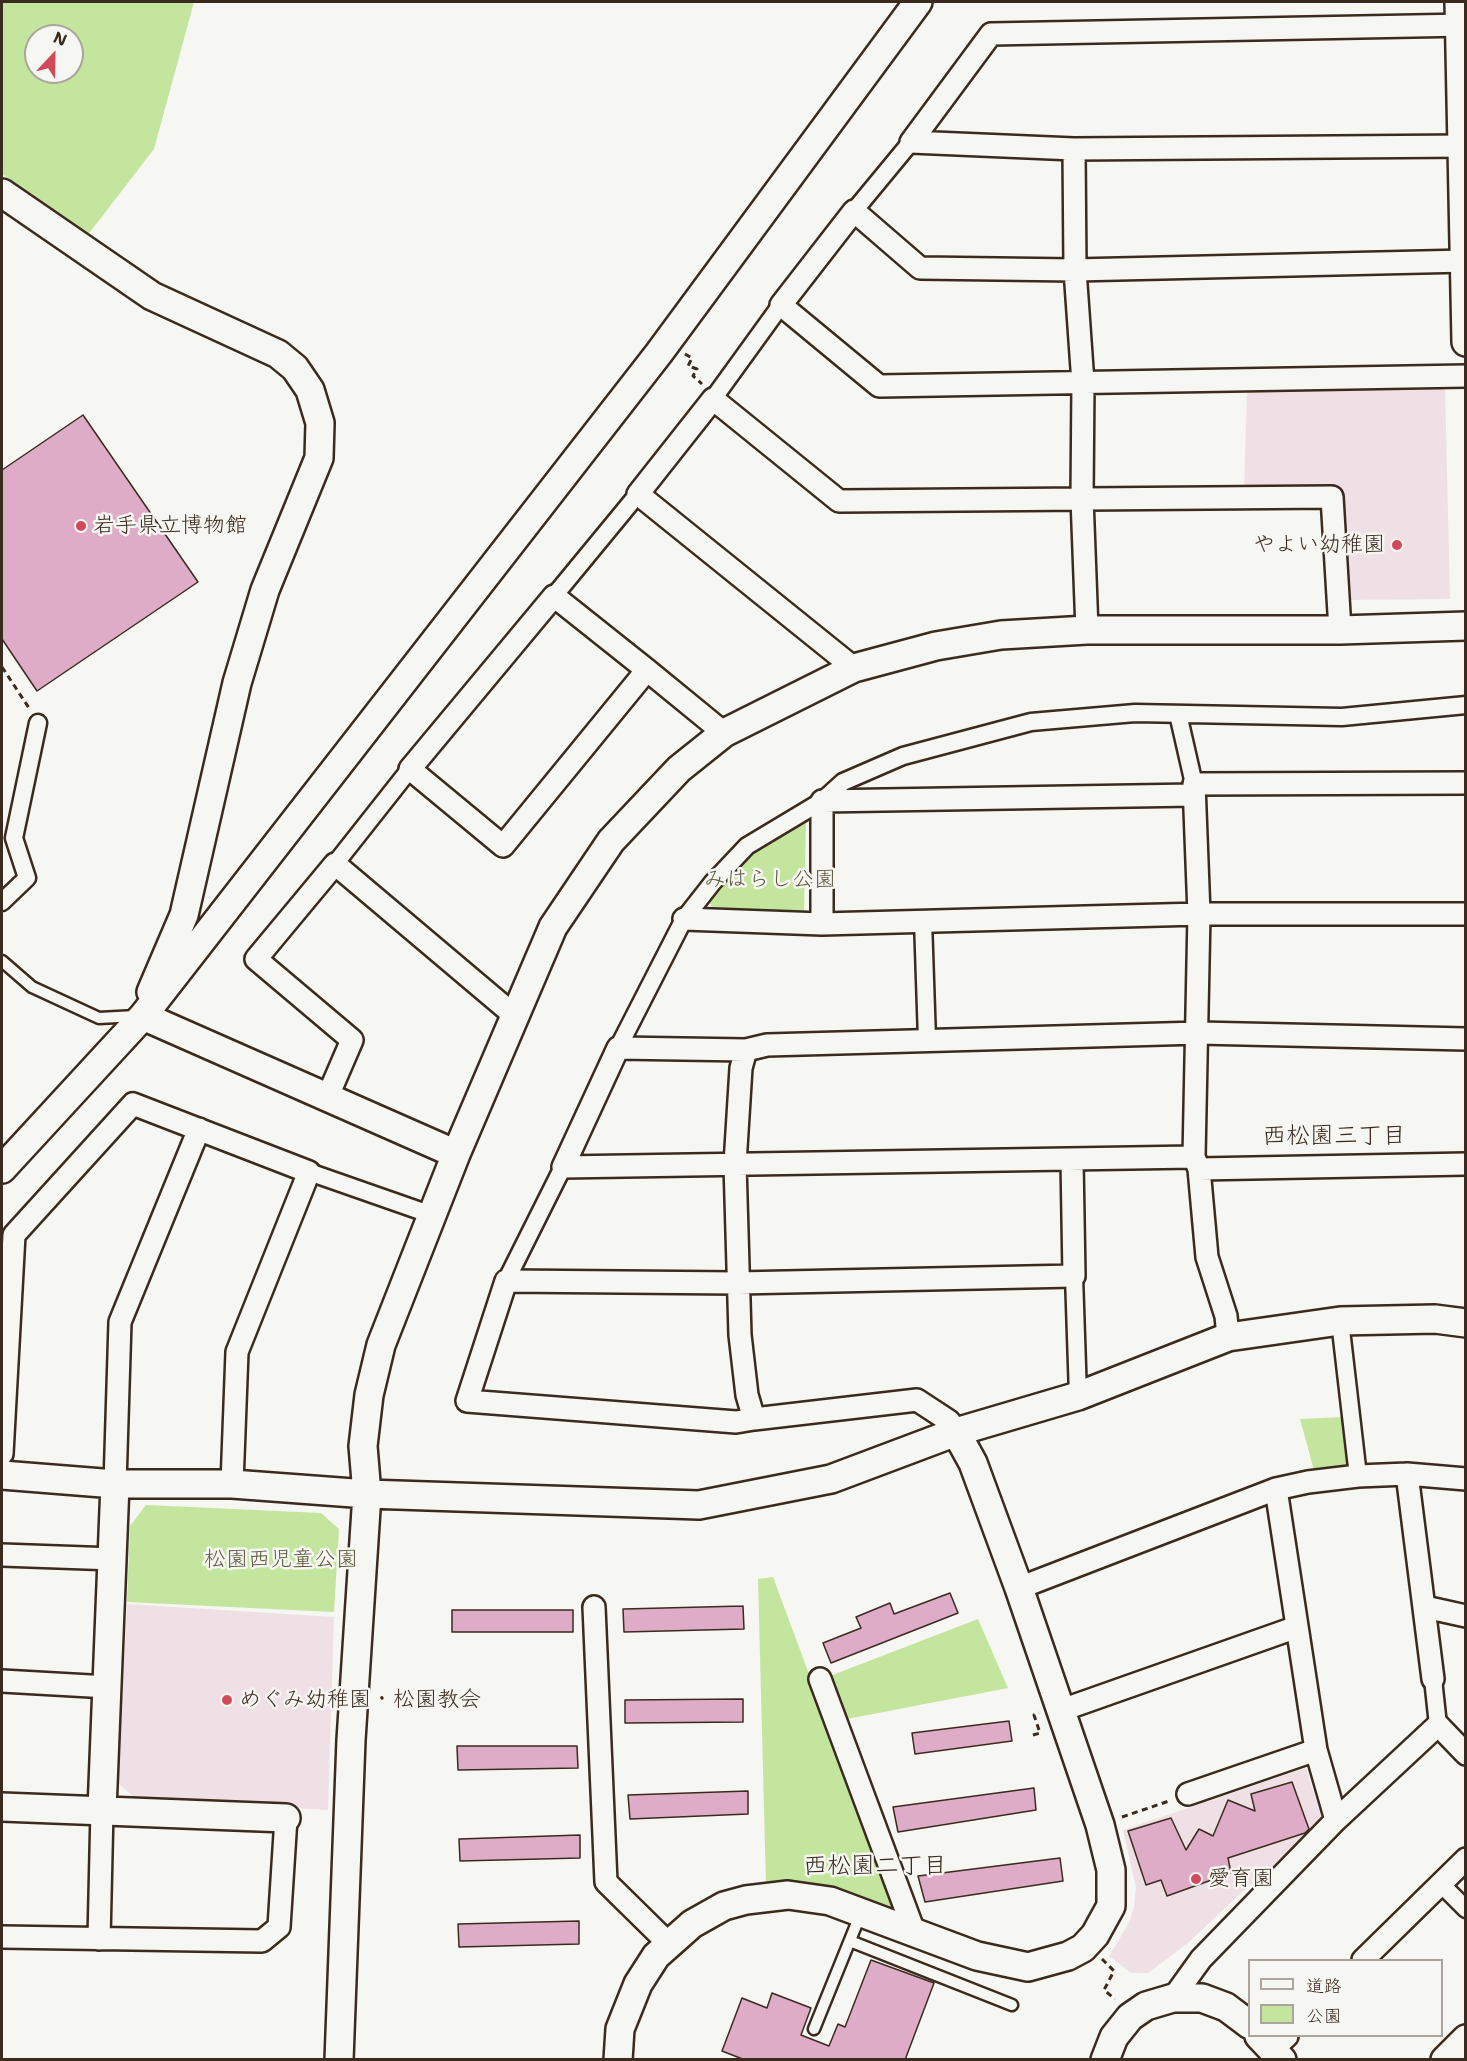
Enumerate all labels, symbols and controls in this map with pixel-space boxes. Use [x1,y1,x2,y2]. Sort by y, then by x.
north arrow [24,24,84,84]
text: N [50,27,70,51]
place label: 岩手県立博物館 [93,513,247,539]
marker: 岩手県立博物館 [74,519,88,533]
place label: やよい幼稚園 [1253,532,1385,558]
marker: やよい幼稚園 [1390,538,1404,552]
park label: みはらし公園 [704,867,836,893]
district label: 西松園三丁目 [1262,1123,1406,1151]
park label: 松園西児童公園 [204,1547,358,1573]
place label: めぐみ幼稚園・松園教会 [239,1687,481,1713]
marker: めぐみ幼稚園・松園教会 [220,1693,234,1707]
district label: 西松園二丁目 [803,1853,947,1881]
place label: 愛育園 [1208,1866,1274,1892]
marker: 愛育園 [1189,1872,1203,1886]
legend [1248,1959,1443,2037]
text: 道路 [1306,1974,1342,1998]
text: 公園 [1306,2004,1342,2028]

